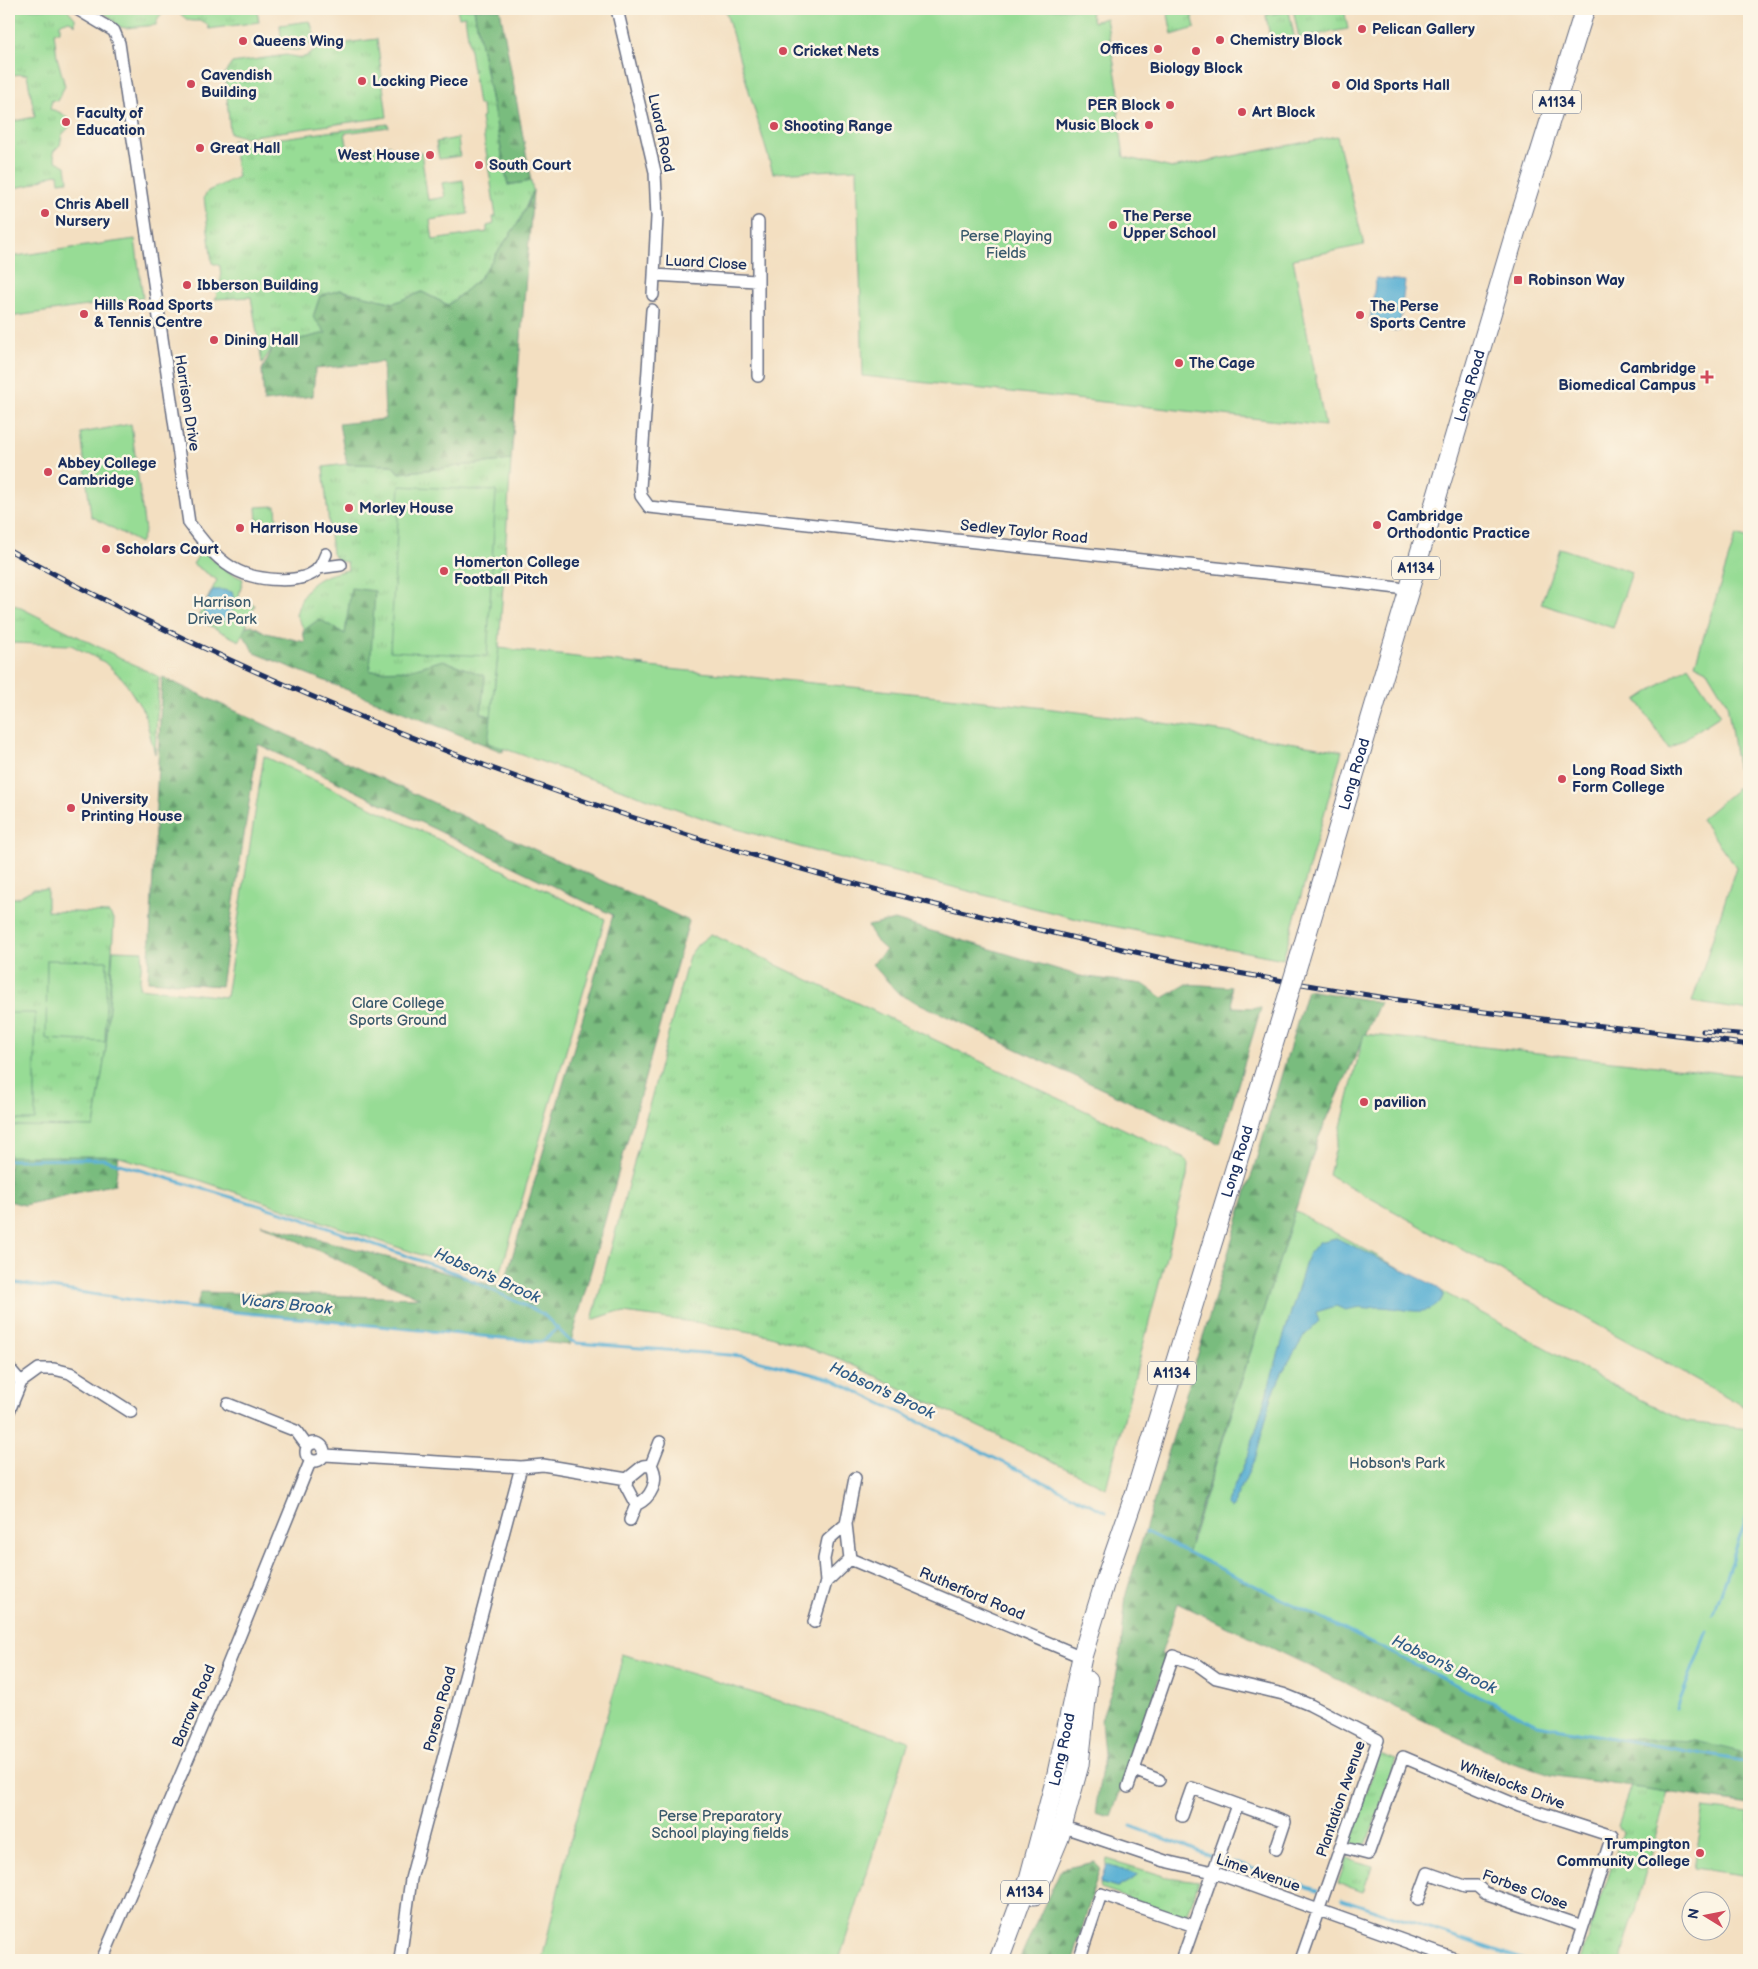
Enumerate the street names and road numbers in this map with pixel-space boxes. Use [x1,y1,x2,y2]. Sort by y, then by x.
road number: A1134 [1533,90,1581,114]
street label: Luard Road [643,92,679,174]
street label: Luard Close [665,251,748,275]
street label: Long Road [1450,348,1489,424]
street label: Harrison Drive [170,353,204,453]
street label: Sedley Taylor Road [959,516,1089,548]
road number: A1134 [1392,556,1440,580]
street label: Long Road [1335,736,1374,812]
street label: Long Road [1217,1123,1257,1200]
road number: A1134 [1148,1362,1196,1385]
street label: Rutherford Road [916,1563,1028,1625]
street label: Barrow Road [168,1662,220,1750]
street label: Porson Road [420,1664,460,1754]
street label: Long Road [1045,1711,1079,1788]
street label: Plantation Avenue [1312,1738,1370,1860]
street label: Whitelocks Drive [1456,1756,1568,1814]
street label: Lime Avenue [1213,1850,1303,1896]
street label: Forbes Close [1479,1866,1571,1914]
road number: A1134 [1001,1880,1049,1904]

